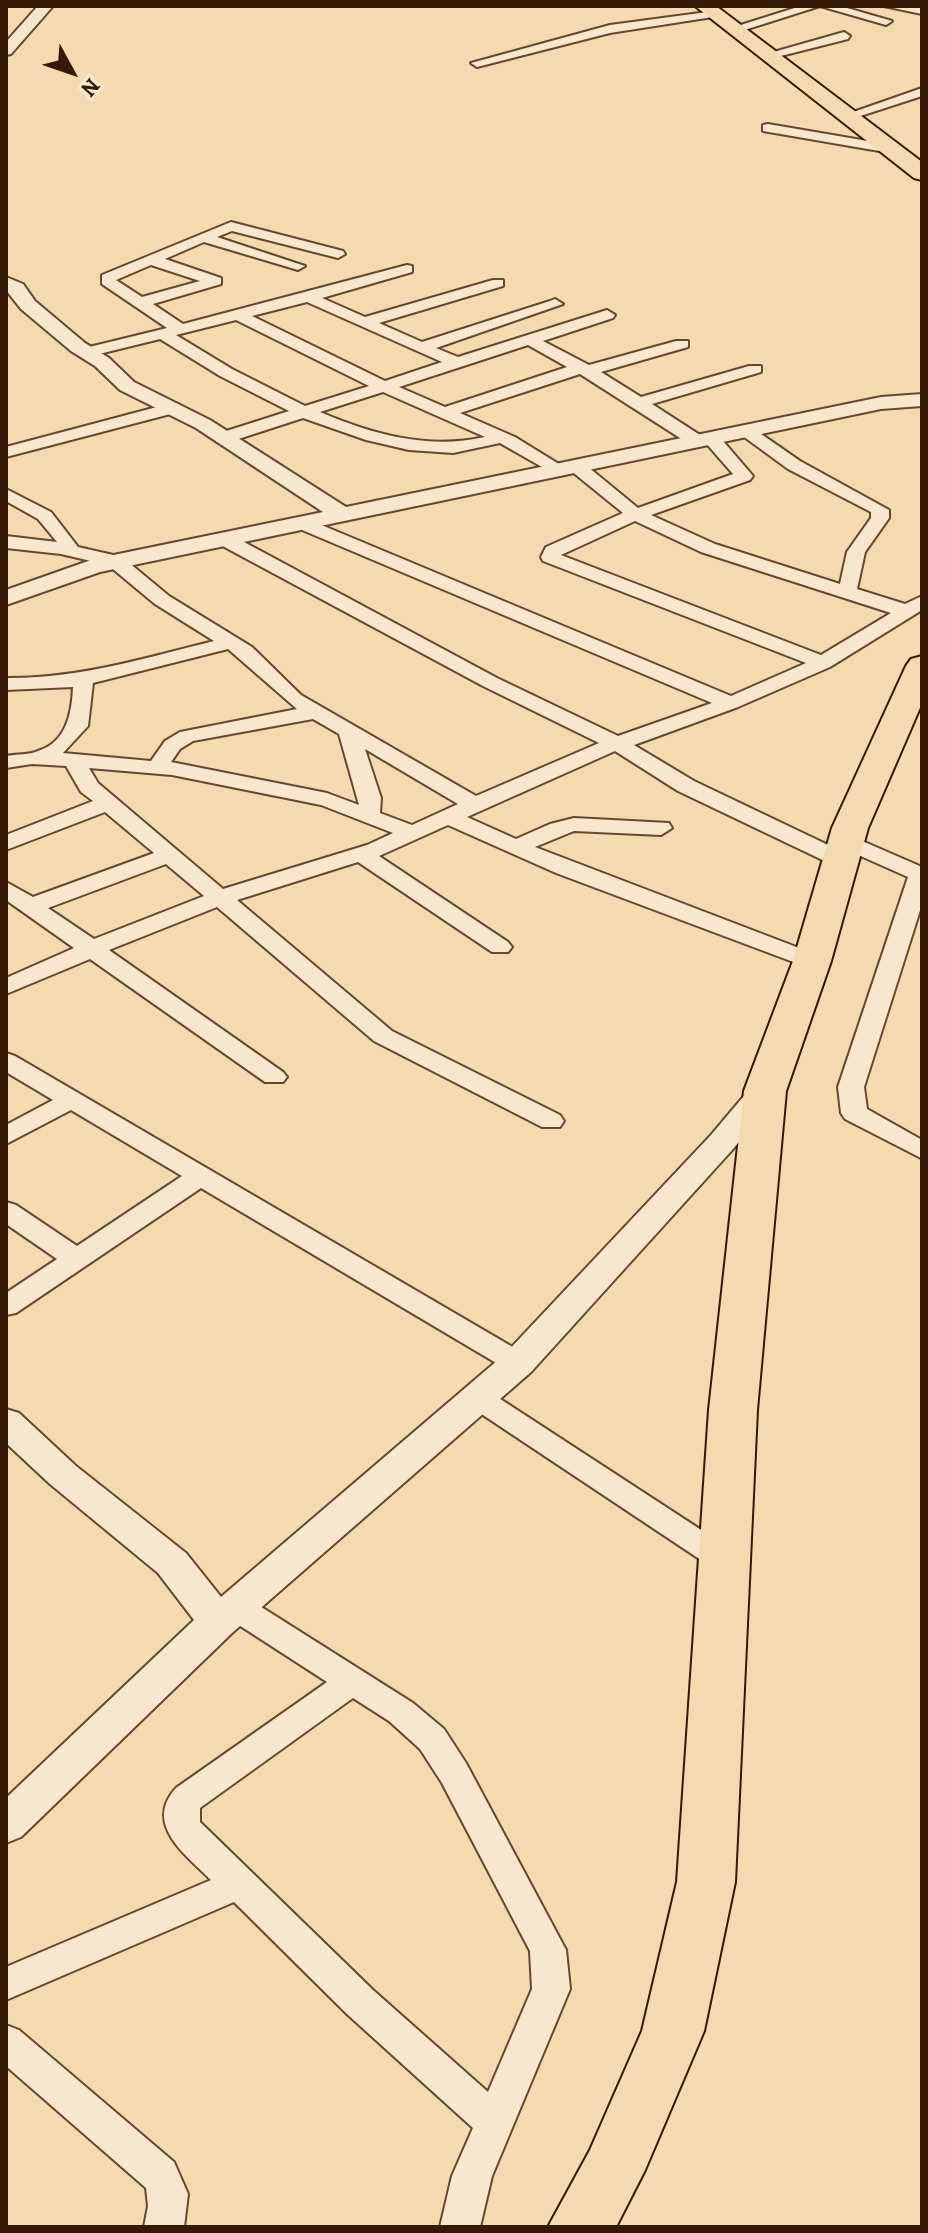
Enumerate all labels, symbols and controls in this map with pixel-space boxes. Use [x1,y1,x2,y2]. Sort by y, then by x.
north arrow [32,32,112,112]
text: N [74,72,107,103]

